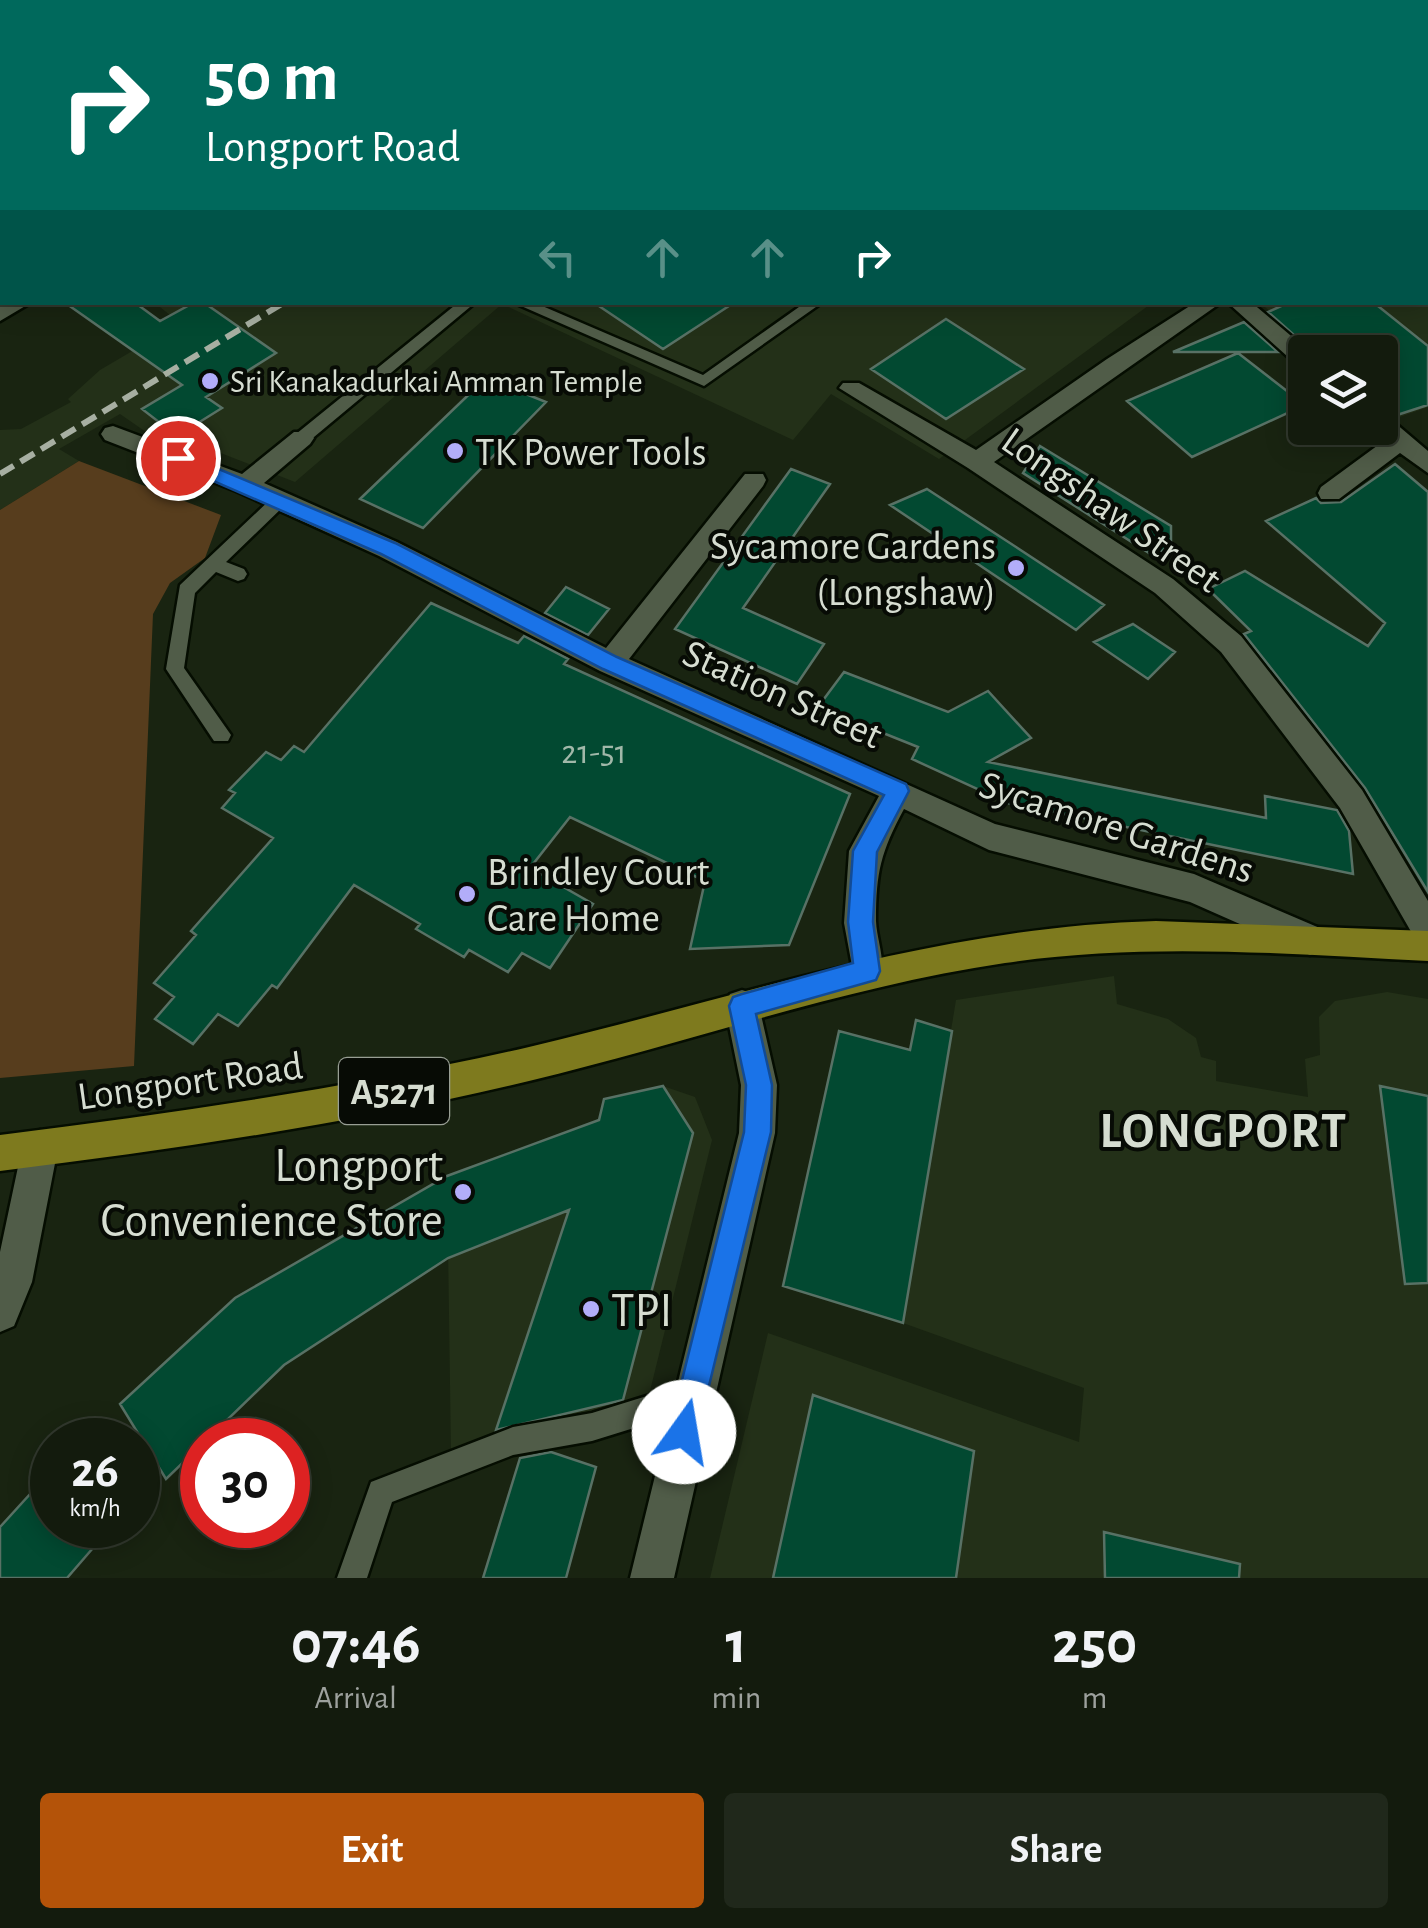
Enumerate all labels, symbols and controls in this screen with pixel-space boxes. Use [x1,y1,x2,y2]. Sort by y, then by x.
icon: right [40,40,170,170]
text: 50 m [205,43,339,113]
text: Longport Road [205,125,460,170]
icon: left [530,230,585,285]
icon: ahead [635,230,690,285]
icon: ahead [740,230,795,285]
icon: right [845,230,900,285]
map controls [1288,335,1398,445]
button: layers [1288,335,1398,445]
place label: Sri Kanakadurkai Amman Temple [230,366,643,398]
marker: Sri Kanakadurkai Amman Temple [199,370,221,392]
pin [136,416,221,501]
street label: Longshaw Street [994,421,1228,601]
icon: arrive [151,431,206,486]
place label: TK Power Tools [475,433,707,473]
marker: TK Power Tools [444,440,466,462]
place label: Sycamore Gardens (Longshaw) [710,527,996,613]
marker: Sycamore Gardens (Longshaw) [1005,557,1027,579]
street label: Station Street [677,633,888,757]
house number: 21-51 [561,735,627,770]
street label: Sycamore Gardens [974,765,1259,891]
place label: Brindley Court Care Home [487,853,710,939]
marker: Brindley Court Care Home [456,883,478,905]
street label: Longport Road [75,1046,305,1118]
road number: A5271 [339,1058,449,1124]
district label: LONGPORT [1099,1107,1349,1157]
place label: Longport Convenience Store [101,1143,443,1246]
marker: Longport Convenience Store [452,1181,474,1203]
place label: TPI [611,1288,672,1336]
marker: TPI [580,1298,602,1320]
position arrow [632,1380,736,1484]
speed limit sign: 30 [180,1418,310,1548]
text: 26 [71,1446,119,1496]
text: km/h [69,1496,121,1521]
text: 07:46 [291,1614,421,1674]
text: 1 [726,1614,747,1674]
text: 250 [1052,1614,1137,1674]
text: Arrival [315,1682,397,1714]
text: min [711,1682,761,1714]
text: m [1082,1682,1107,1714]
button: Exit [40,1793,704,1908]
button: Share [724,1793,1388,1908]

